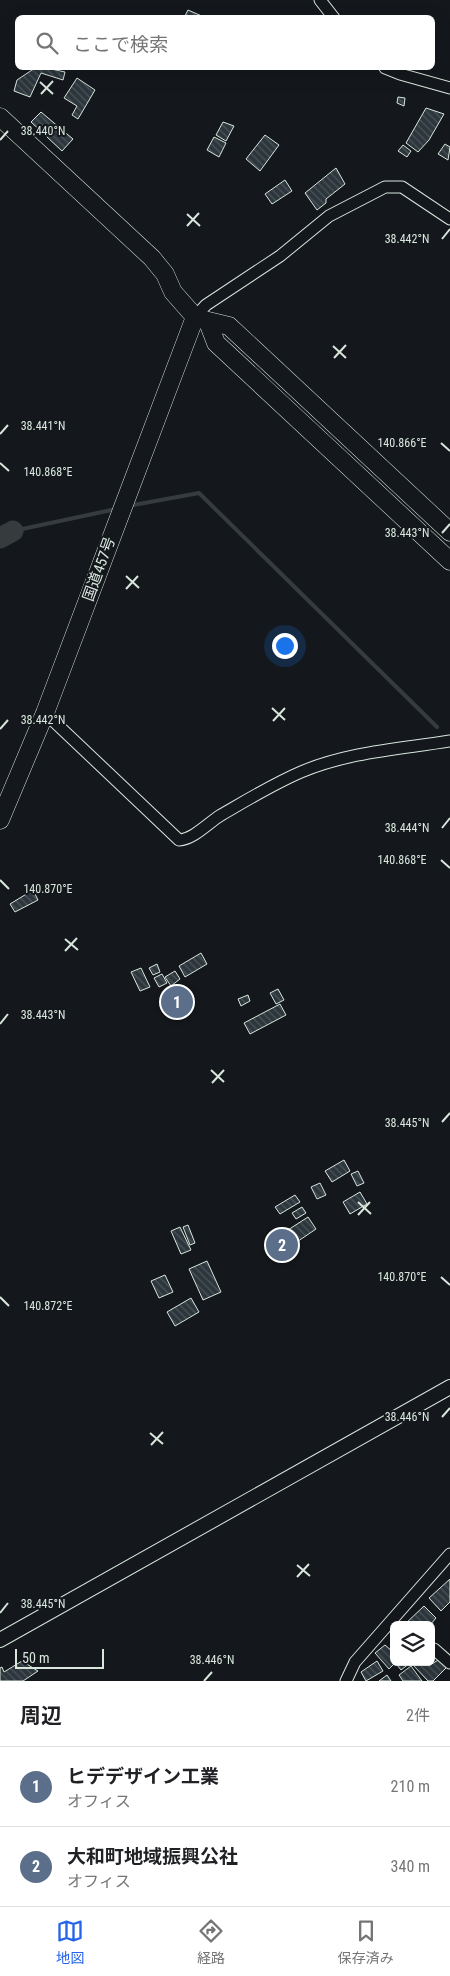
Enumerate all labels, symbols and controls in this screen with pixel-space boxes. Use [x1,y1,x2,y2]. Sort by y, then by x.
search box [15,15,435,70]
icon: search [33,29,61,57]
text: ここで検索 [73,33,168,56]
text: 38.440°N [21,124,65,138]
text: 38.442°N [385,232,429,246]
text: 38.441°N [21,419,65,433]
text: 140.866°E [377,436,427,450]
text: 140.868°E [23,465,73,479]
text: 38.443°N [385,526,429,540]
street label: 国道457号 [79,534,119,604]
your location [272,633,298,659]
text: 38.442°N [21,713,65,727]
text: 38.444°N [385,821,429,835]
text: 140.868°E [377,853,427,867]
text: 140.870°E [23,882,73,896]
pin: 1 [161,983,193,1021]
text: 38.443°N [21,1008,65,1022]
text: 38.445°N [385,1116,429,1130]
pin: 2 [266,1226,298,1264]
text: 140.870°E [377,1270,427,1284]
text: 140.872°E [23,1299,73,1313]
text: 38.446°N [385,1410,429,1424]
text: 38.445°N [21,1597,65,1611]
map controls [390,1621,435,1666]
button: layers [390,1621,435,1666]
scale bar [15,1646,104,1669]
text: 50 m [22,1650,50,1666]
text: 38.446°N [190,1653,234,1667]
text: 周辺 [20,1704,62,1728]
text: 2件 [406,1706,430,1725]
text: ヒデデザイン工業 [67,1765,219,1788]
text: 1 [32,1777,40,1796]
text: 210 m [391,1777,430,1796]
text: オフィス [67,1792,131,1811]
text: 大和町地域振興公社 [67,1845,238,1868]
text: 2 [32,1857,40,1876]
text: 340 m [391,1857,430,1876]
text: オフィス [67,1872,131,1891]
tab: 地図 [56,1917,84,1967]
tab: 経路 [197,1917,225,1967]
tab: 保存済み [338,1917,394,1967]

